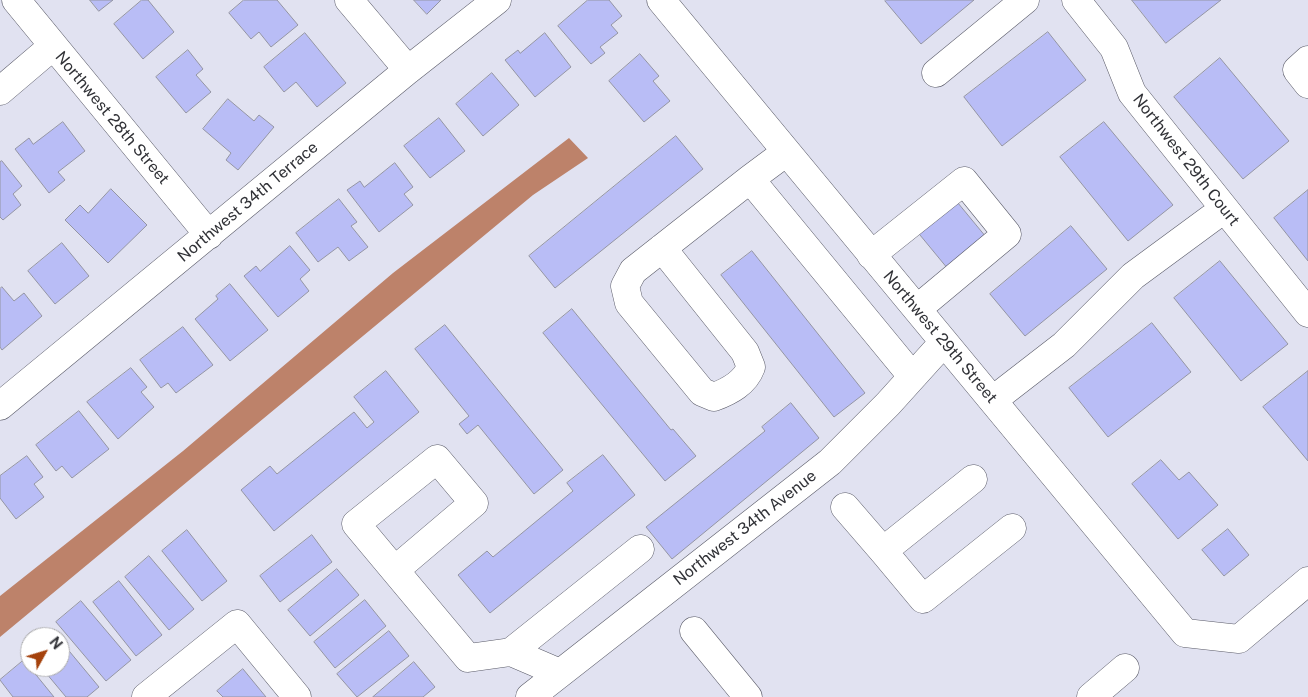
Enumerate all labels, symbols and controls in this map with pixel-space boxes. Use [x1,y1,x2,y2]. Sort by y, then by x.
street label: Northwest 28th Street [51,48,173,188]
street label: Northwest 29th Court [1129,90,1243,230]
street label: Northwest 34th Terrace [174,138,322,266]
street label: Northwest 29th Street [879,267,1001,407]
street label: Northwest 34th Avenue [670,466,820,590]
north arrow [20,627,70,677]
text: N [46,634,66,652]

